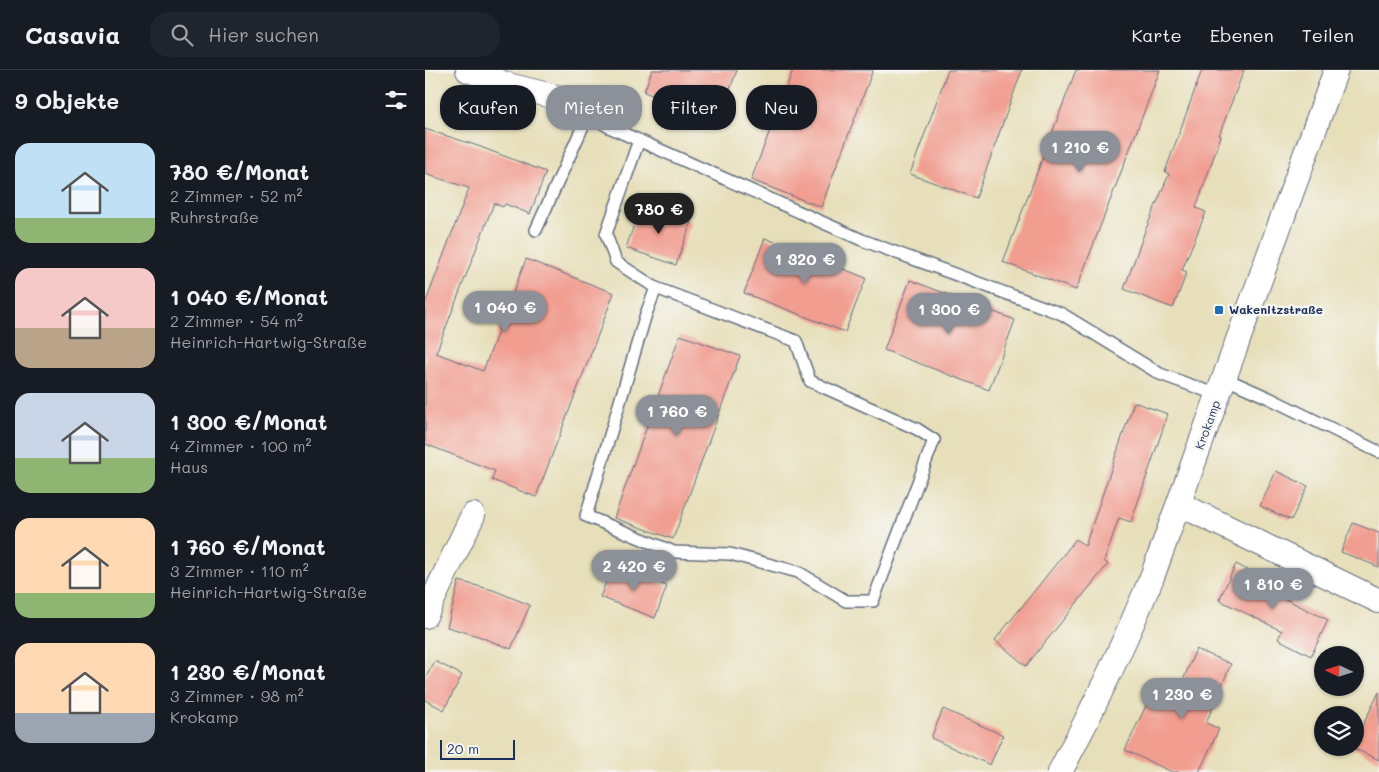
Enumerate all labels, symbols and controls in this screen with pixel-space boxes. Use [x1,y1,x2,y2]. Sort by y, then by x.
search box [150,12,500,57]
text: Casavia [25,19,120,50]
icon: search [168,21,196,49]
text: Hier suchen [208,22,319,47]
text: Karte [1131,23,1182,47]
text: Ebenen [1210,23,1274,47]
text: Teilen [1302,23,1354,47]
chip: Kaufen [440,85,536,130]
chip: Mieten [546,85,642,130]
chip: Filter [652,85,736,130]
chip: Neu [746,85,817,130]
icon: filters [382,86,410,114]
text: 9 Objekte [15,87,119,114]
pin: 1 210 € [1034,131,1126,173]
text: 1 210 € [1051,136,1109,157]
text: 780 €/Monat [170,158,309,185]
icon: home [55,163,115,223]
text: 2 Zimmer · 52 m² [170,185,303,206]
pin: 780 € [624,192,694,235]
text: 780 € [635,198,683,219]
text: Ruhrstraße [170,206,259,227]
pin: 1 320 € [759,242,851,285]
text: 1 320 € [775,248,835,269]
text: 1 040 €/Monat [170,283,328,310]
icon: home [55,288,115,348]
pin: 1 040 € [459,290,551,333]
pin: 1 300 € [903,292,995,335]
text: 1 040 € [474,296,536,317]
text: 1 300 € [918,298,980,319]
place label: Wakenitzstraße [1229,301,1323,317]
marker: Wakenitzstraße [1213,304,1225,316]
text: 2 Zimmer · 54 m² [170,310,303,331]
text: Heinrich-Hartwig-Straße [170,331,367,352]
pin: 1 760 € [631,394,723,437]
street label: Krokamp [1191,398,1223,451]
text: 1 760 € [647,400,707,421]
text: 1 300 €/Monat [170,408,327,435]
icon: home [55,413,115,473]
text: 4 Zimmer · 100 m² [170,435,312,456]
text: Haus [170,456,208,477]
text: 1 760 €/Monat [170,533,326,560]
icon: home [55,538,115,598]
pin: 2 420 € [588,550,680,592]
text: 2 420 € [603,555,665,576]
text: 3 Zimmer · 110 m² [170,560,309,581]
pin: 1 810 € [1227,568,1319,610]
text: 1 810 € [1244,573,1302,594]
text: Heinrich-Hartwig-Straße [170,581,367,602]
north arrow [1314,646,1364,696]
map controls [1314,646,1364,756]
text: 1 230 €/Monat [170,658,326,685]
icon: home [55,663,115,723]
pin: 1 230 € [1136,678,1228,720]
text: 1 230 € [1152,683,1212,704]
text: 3 Zimmer · 98 m² [170,685,304,706]
text: Krokamp [170,706,238,727]
button: layers [1314,706,1364,756]
scale bar [440,737,515,760]
text: 20 m [447,739,479,758]

